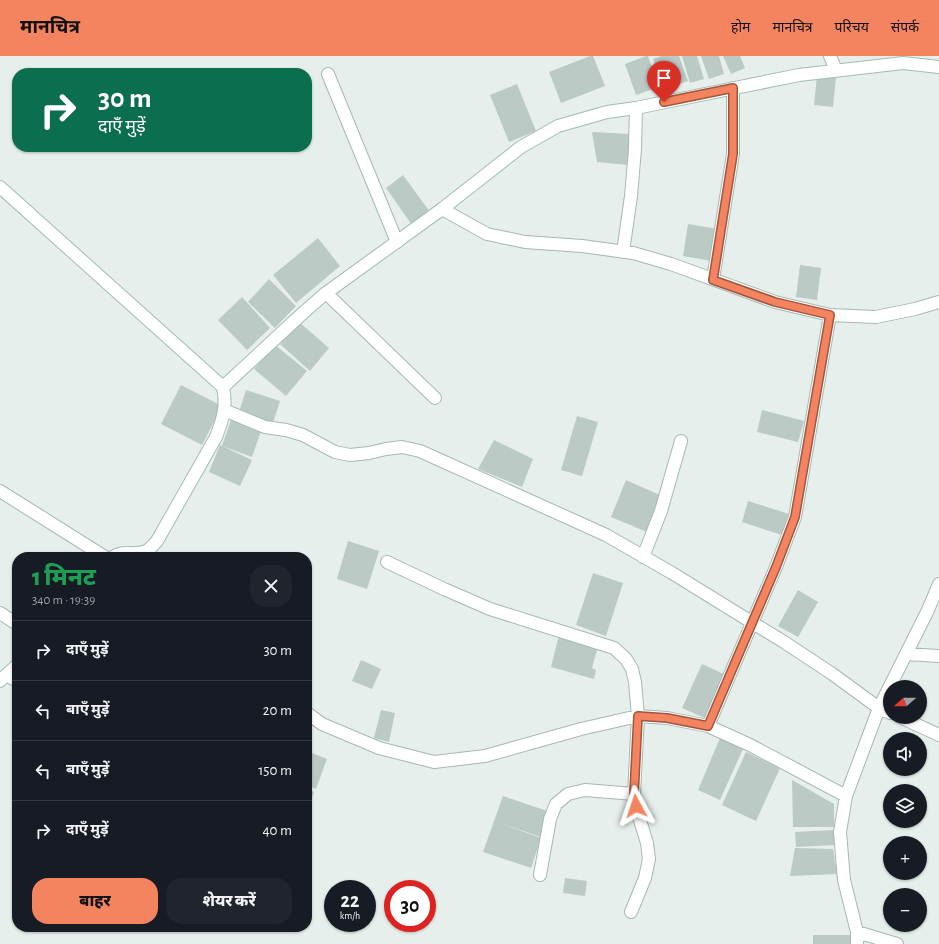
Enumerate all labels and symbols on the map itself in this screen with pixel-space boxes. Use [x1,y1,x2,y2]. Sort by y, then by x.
pin [647,61,681,102]
north arrow [883,680,927,724]
position arrow [615,785,657,827]
speed limit sign: 30 [384,880,436,932]

